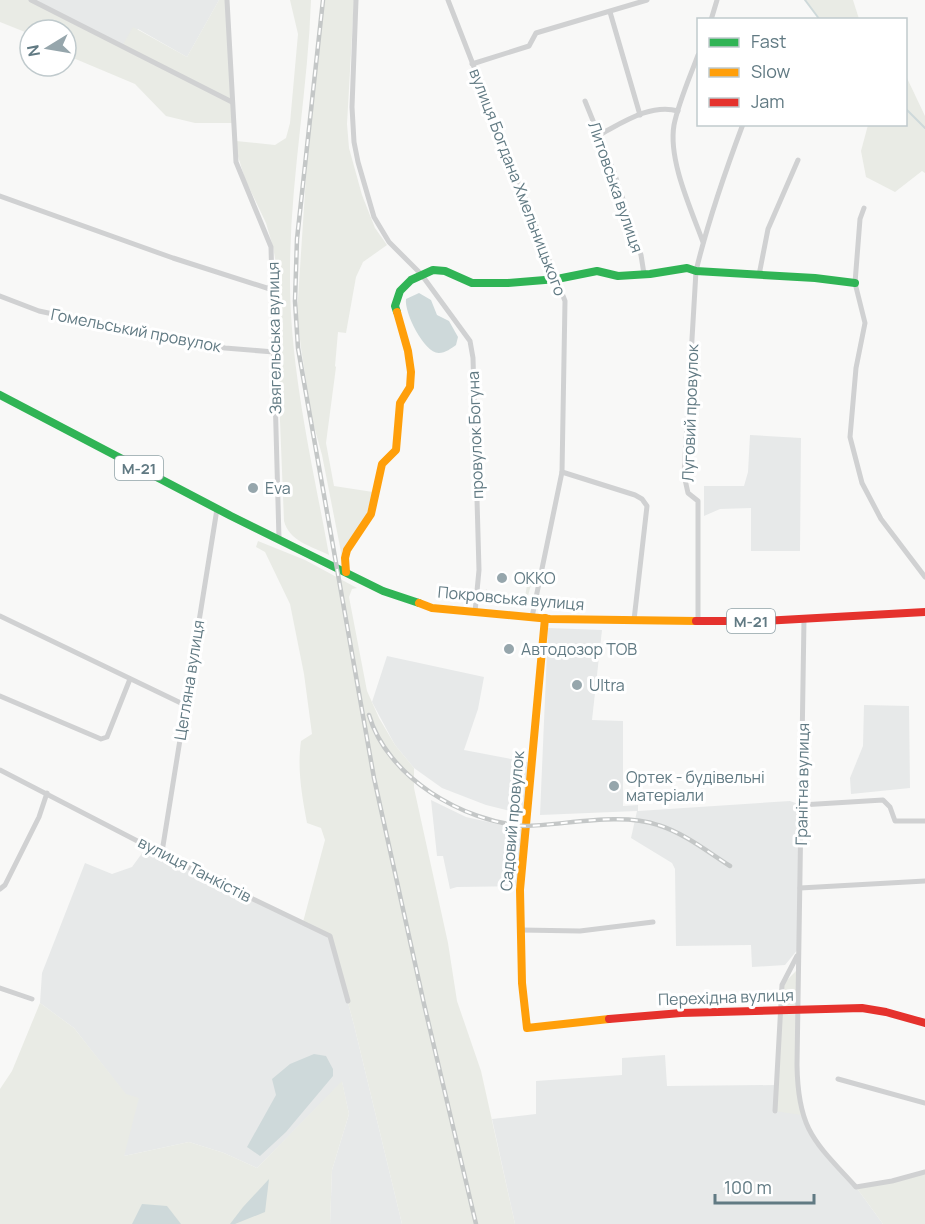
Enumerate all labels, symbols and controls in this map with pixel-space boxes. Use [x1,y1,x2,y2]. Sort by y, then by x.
north arrow [18,18,78,78]
legend [697,18,907,126]
text: Fast [751,29,786,53]
text: N [21,43,45,59]
text: Slow [751,59,791,83]
street label: вулиця Богдана Хмельницького [464,65,572,299]
text: Jam [751,89,785,113]
street label: Литовська вулиця [583,118,649,256]
street label: Звягельська вулиця [262,261,286,415]
street label: Гомельський провулок [49,303,224,357]
street label: Луговий провулок [677,343,703,482]
street label: провулок Богуна [462,371,488,499]
road number: М-21 [115,456,163,480]
place label: Eva [265,477,291,499]
marker: Eva [246,481,260,495]
place label: ОККО [514,567,556,589]
marker: ОККО [495,571,509,585]
street label: Покровська вулиця [437,581,585,615]
road number: М-21 [727,609,775,633]
street label: Цегляна вулиця [169,618,209,742]
place label: Автодозор ТОВ [521,638,637,660]
marker: Автодозор ТОВ [502,642,516,656]
place label: Ultra [589,674,625,696]
marker: Ultra [570,678,584,692]
street label: Гранітна вулиця [790,723,814,845]
street label: Садовий провулок [495,749,529,892]
place label: Ортек - будівельні матеріали [626,766,765,806]
marker: Ортек - будівельні матеріали [607,779,621,793]
street label: вулиця Танкістів [135,831,256,907]
street label: Перехідна вулиця [658,984,794,1010]
scale bar [715,1167,814,1205]
text: 100 m [724,1175,772,1199]

